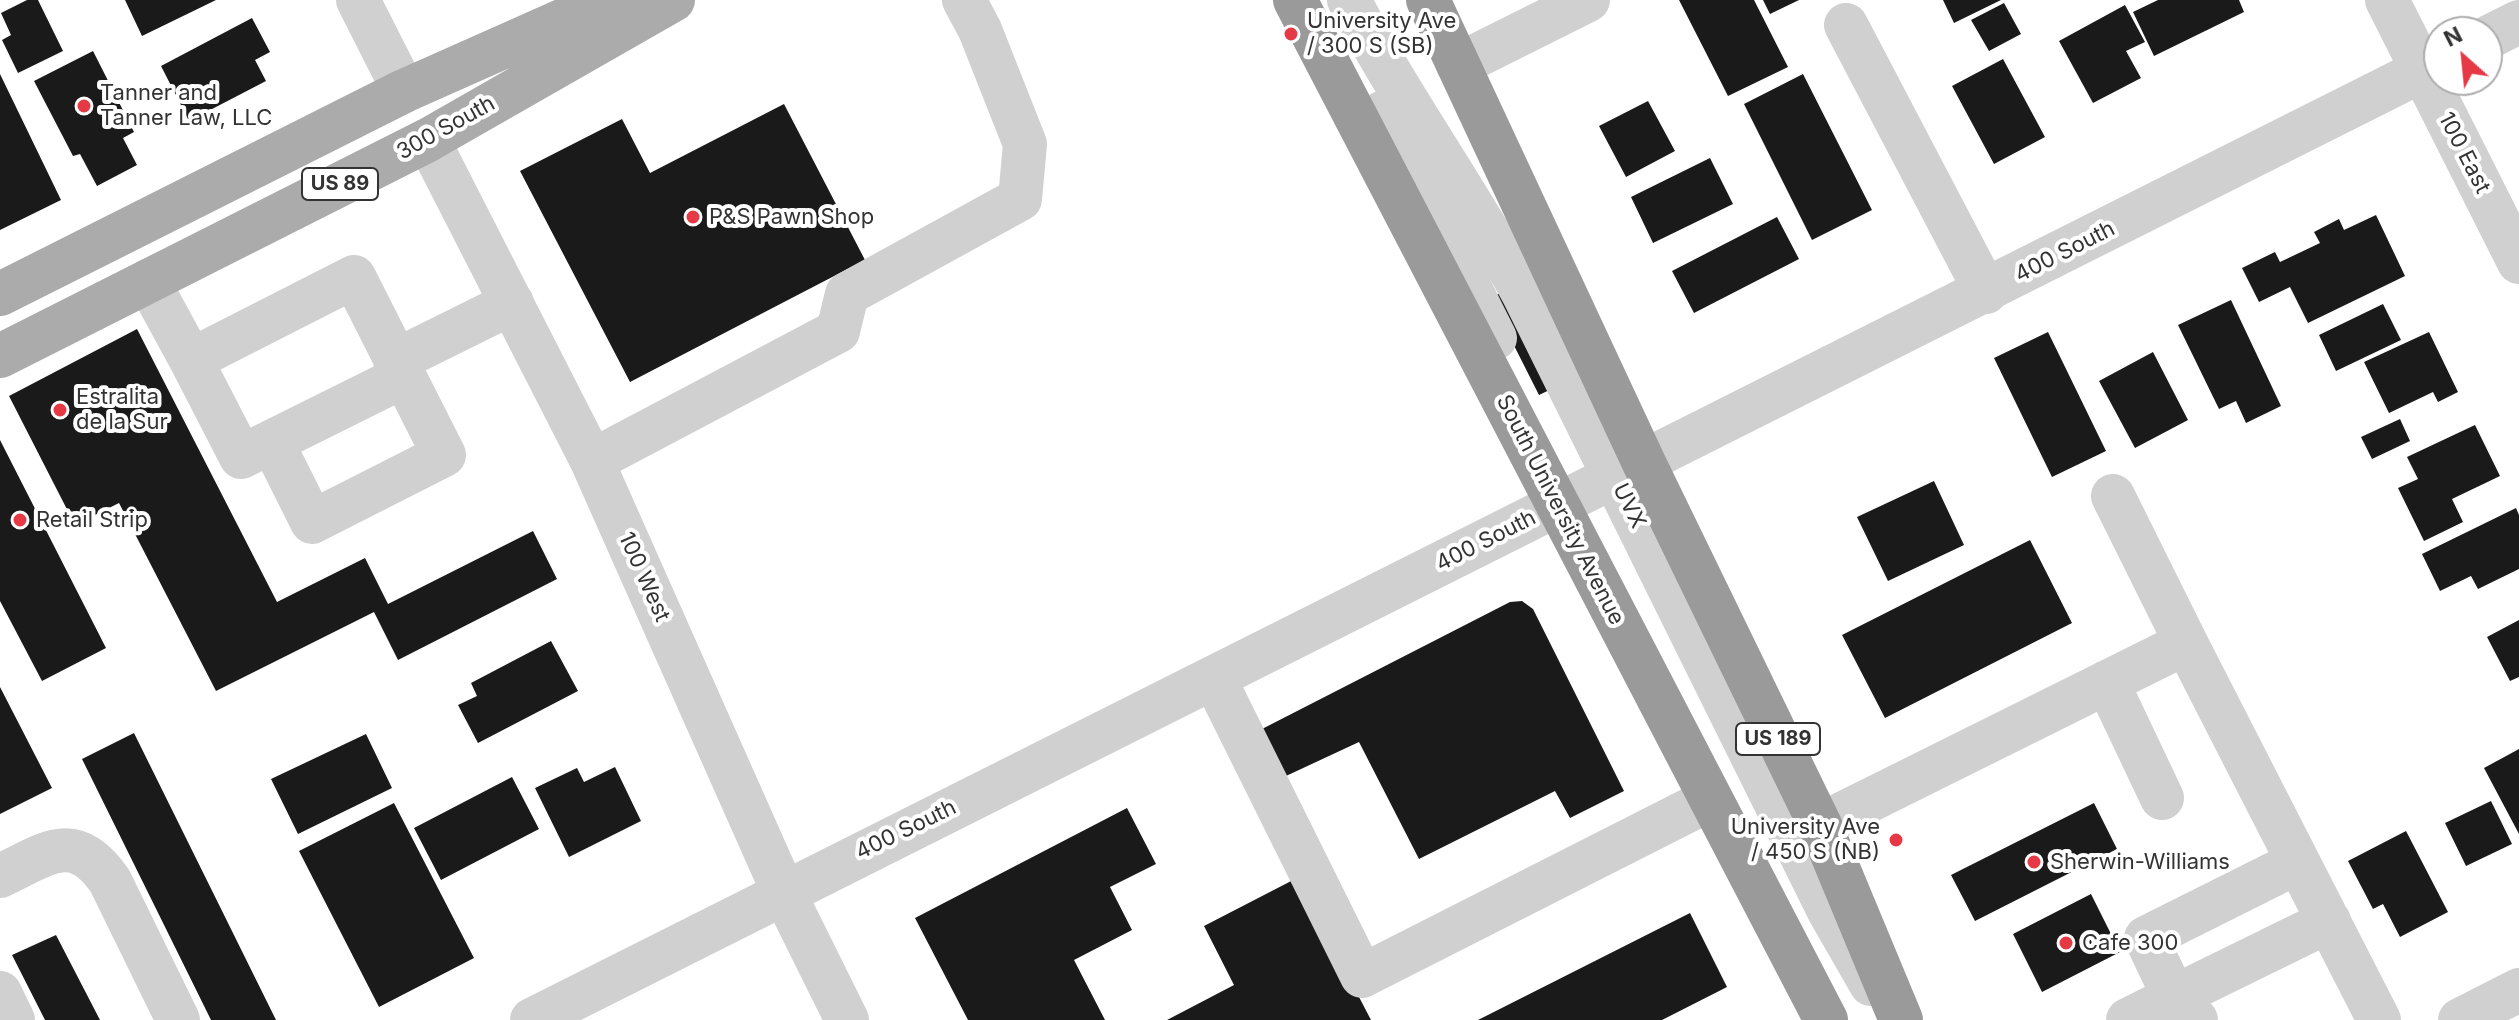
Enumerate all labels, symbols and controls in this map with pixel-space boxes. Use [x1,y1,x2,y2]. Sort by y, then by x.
place label: University Ave / 300 S (SB) [1307,8,1456,60]
north arrow [2423,16,2503,96]
text: N [2440,21,2466,52]
marker: University Ave / 300 S (SB) [1282,25,1300,43]
place label: Tanner and Tanner Law, LLC [100,80,272,132]
street label: 300 South [392,90,500,166]
marker: Tanner and Tanner Law, LLC [75,97,93,115]
street label: 100 East [2432,108,2496,198]
road number: US 89 [302,168,378,200]
place label: P&S Pawn Shop [709,204,874,230]
marker: P&S Pawn Shop [684,208,702,226]
street label: 400 South [2011,216,2119,288]
place label: Estralita de la Sur [76,384,168,436]
street label: South University Avenue [1490,390,1630,630]
marker: Estralita de la Sur [51,401,69,419]
street label: UVX [1607,479,1651,533]
street label: 400 South [1432,505,1540,577]
place label: Retail Strip [36,507,148,533]
marker: Retail Strip [11,511,29,529]
street label: 100 West [613,528,675,626]
road number: US 189 [1736,723,1820,755]
street label: 400 South [851,794,961,866]
place label: University Ave / 450 S (NB) [1731,814,1880,866]
marker: University Ave / 450 S (NB) [1887,831,1905,849]
place label: Sherwin-Williams [2050,849,2230,875]
marker: Sherwin-Williams [2025,853,2043,871]
place label: Cafe 300 [2082,930,2178,956]
marker: Cafe 300 [2057,934,2075,952]

